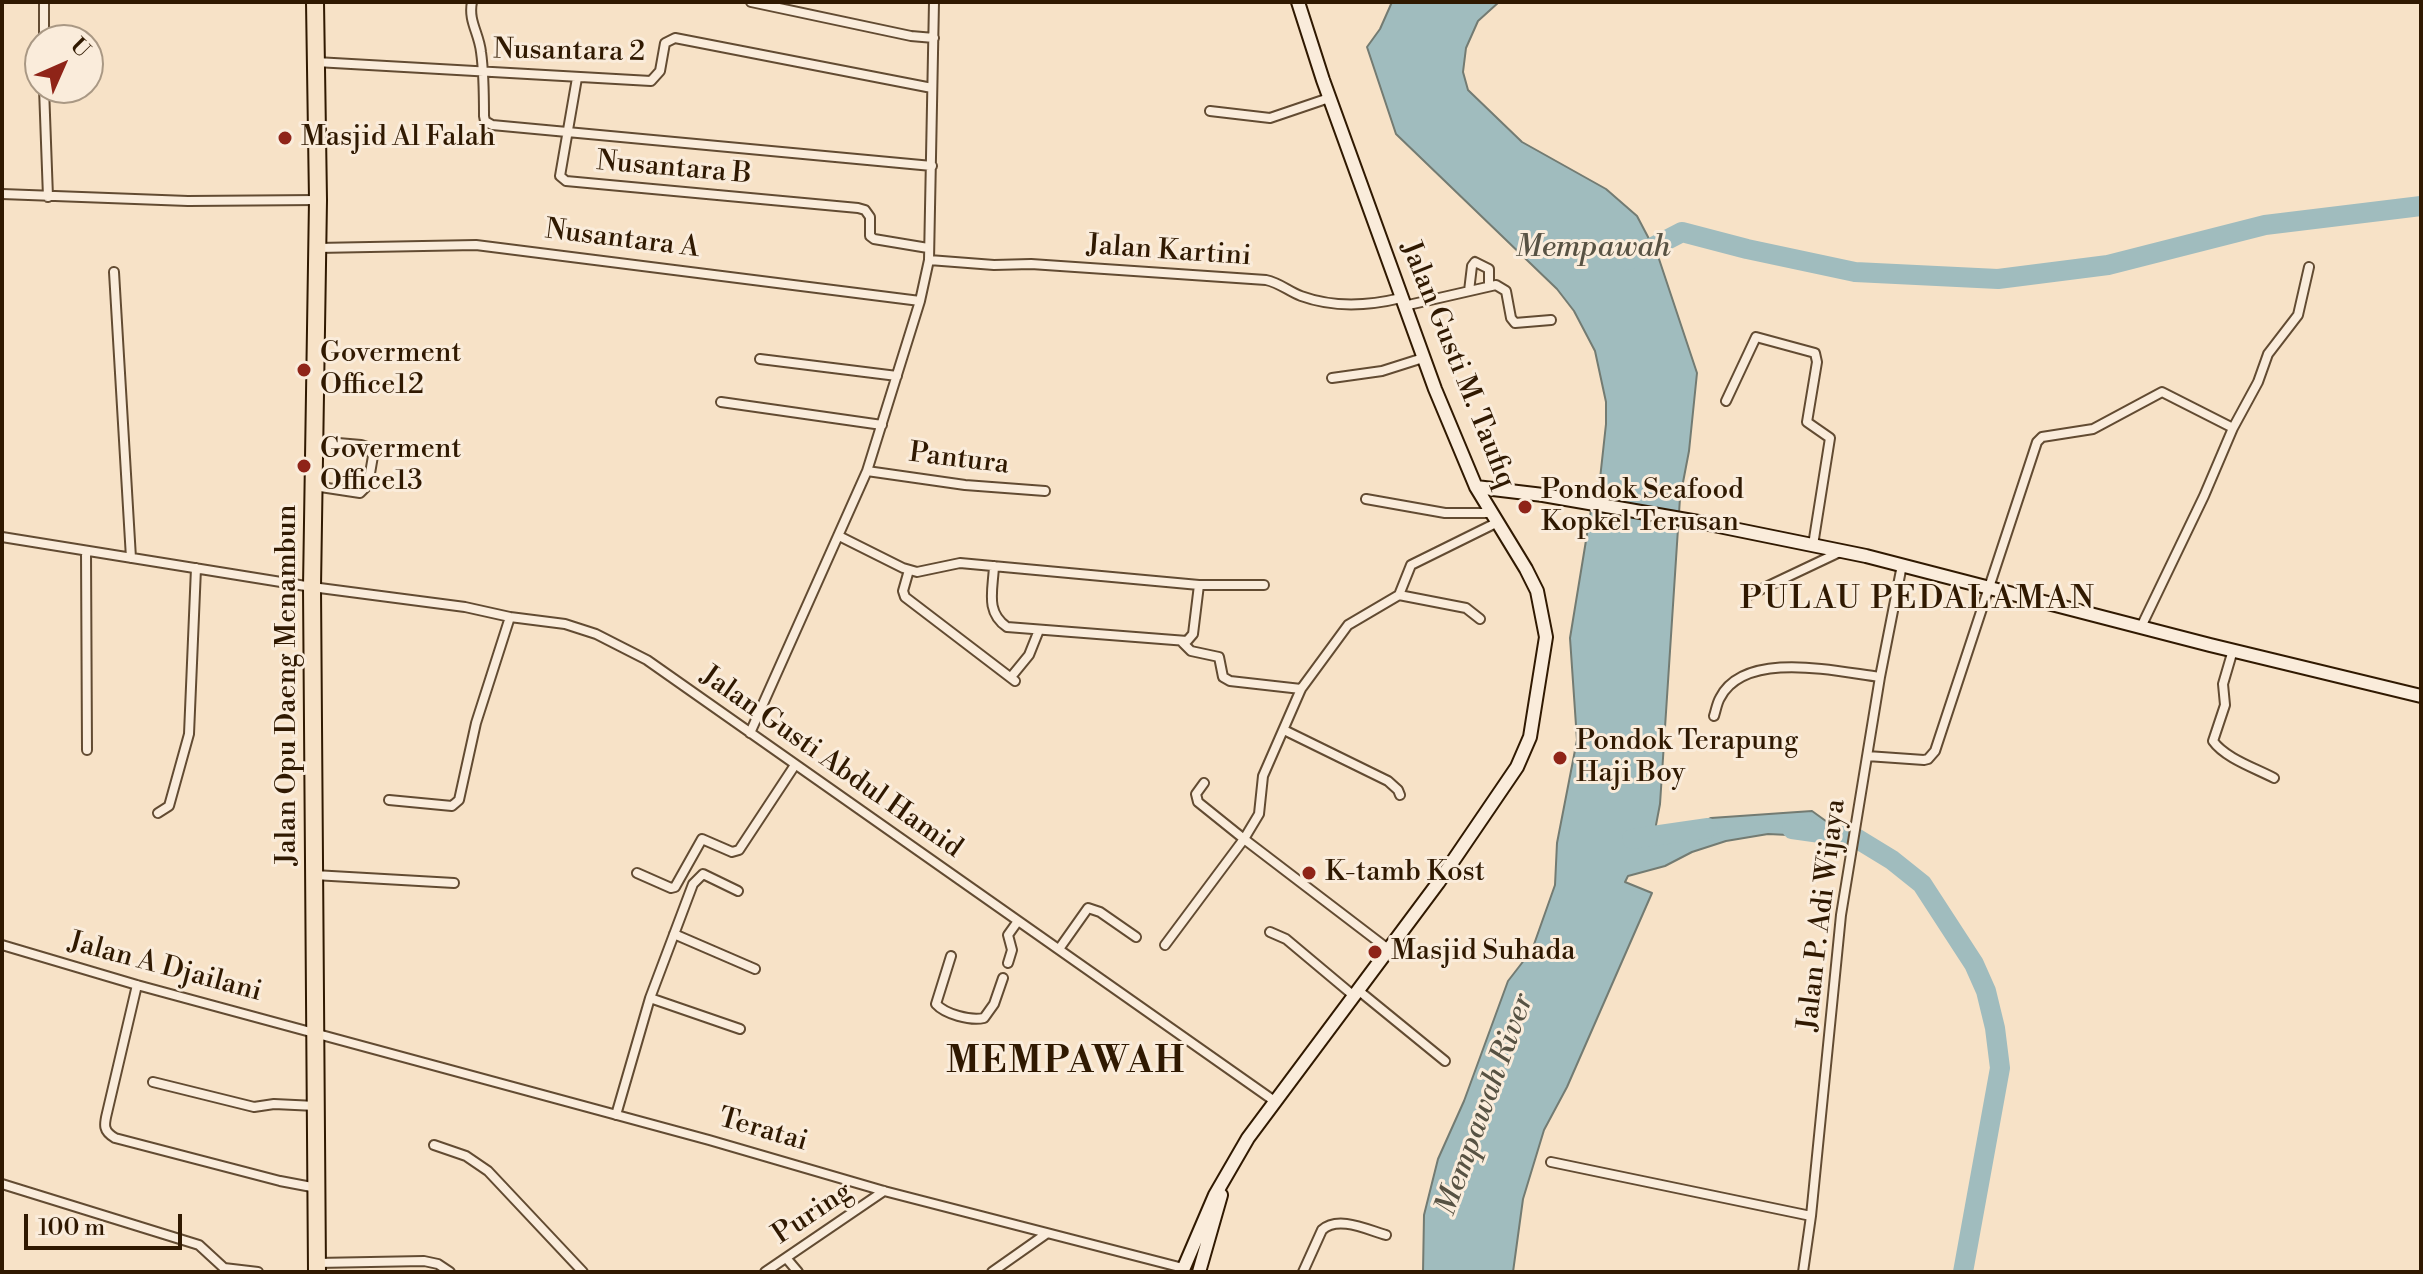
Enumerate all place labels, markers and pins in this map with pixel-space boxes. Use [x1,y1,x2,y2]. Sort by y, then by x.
place label: Masjid Al Falah [301,121,496,155]
marker: Masjid Al Falah [276,129,294,147]
place label: Goverment Office12 [320,337,461,403]
marker: Goverment Office12 [295,361,313,379]
place label: Goverment Office13 [320,433,461,499]
marker: Goverment Office13 [295,457,313,475]
place label: Pondok Seafood Kopkel Terusan [1541,474,1744,540]
marker: Pondok Seafood Kopkel Terusan [1516,498,1534,516]
place label: Pondok Terapung Haji Boy [1576,725,1798,791]
marker: Pondok Terapung Haji Boy [1551,749,1569,767]
place label: K-tamb Kost [1325,856,1485,890]
marker: K-tamb Kost [1300,864,1318,882]
place label: Masjid Suhada [1391,935,1575,969]
marker: Masjid Suhada [1366,943,1384,961]

